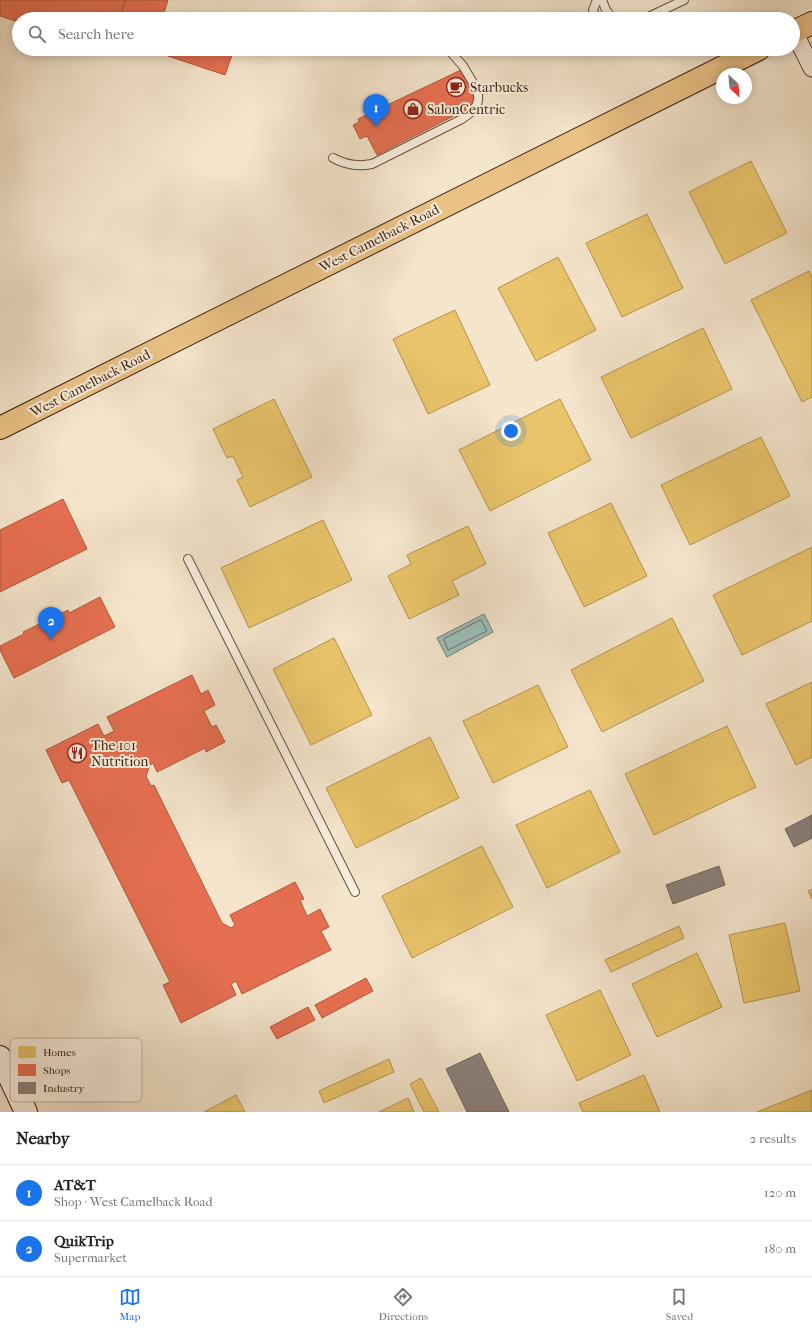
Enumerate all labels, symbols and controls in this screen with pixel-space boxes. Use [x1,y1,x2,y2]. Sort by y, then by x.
search box [12,12,800,56]
icon: search [26,23,48,45]
text: Search here [58,25,134,43]
north arrow [716,68,752,104]
cafe icon: Starbucks [445,76,467,98]
place label: Starbucks [470,79,528,96]
pin: 1 [363,94,389,127]
shop icon: SalonCentric [402,98,424,120]
place label: SalonCentric [427,101,505,118]
street label: West Camelback Road [316,201,442,277]
street label: West Camelback Road [27,346,153,422]
your location [501,421,521,441]
pin: 2 [38,607,64,640]
place label: The 101 Nutrition [91,737,148,770]
restaurant icon: The 101 Nutrition [66,742,88,764]
legend [10,1038,142,1102]
text: Homes [43,1046,76,1059]
text: Shops [43,1064,70,1077]
text: Industry [43,1082,85,1095]
text: Nearby [16,1128,70,1148]
text: 2 results [750,1131,796,1146]
text: AT&T [54,1176,96,1194]
text: 1 [27,1185,31,1200]
text: 120 m [764,1185,796,1200]
text: Shop · West Camelback Road [54,1194,213,1209]
text: QuikTrip [54,1232,114,1250]
text: 2 [26,1241,32,1256]
text: 180 m [764,1241,796,1256]
text: Supermarket [54,1250,127,1265]
tab: Map [119,1286,141,1323]
tab: Directions [379,1286,428,1323]
tab: Saved [666,1286,693,1323]

